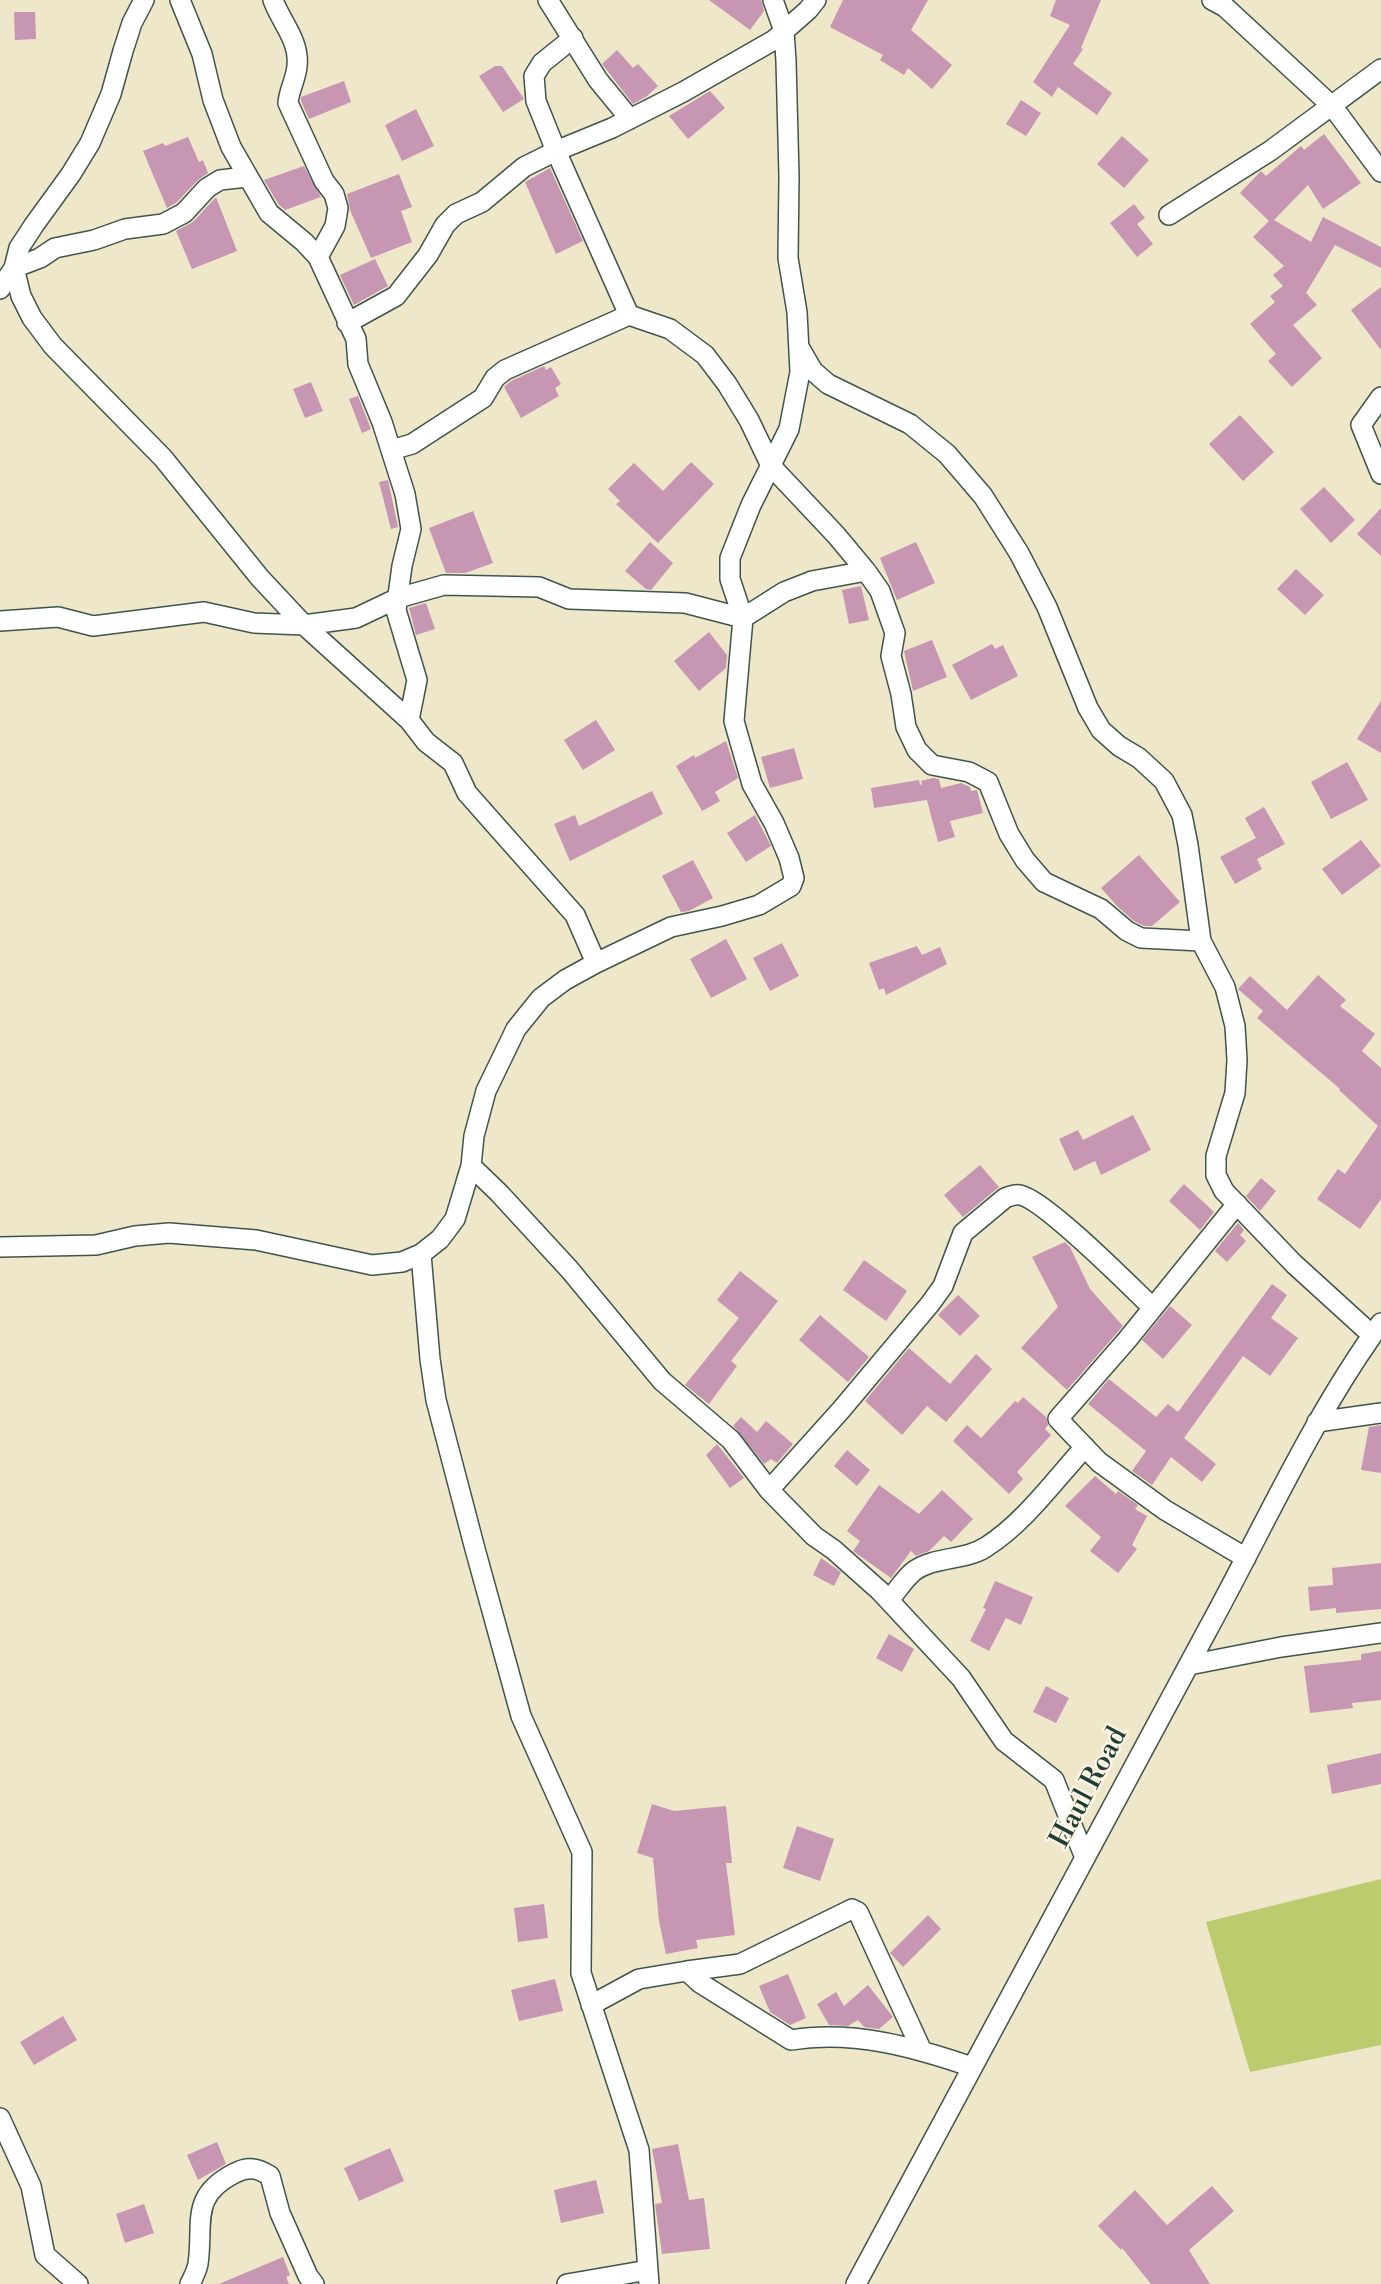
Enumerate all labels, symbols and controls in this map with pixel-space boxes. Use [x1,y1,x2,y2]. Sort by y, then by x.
street label: Haul Road [1044,1722,1136,1854]

